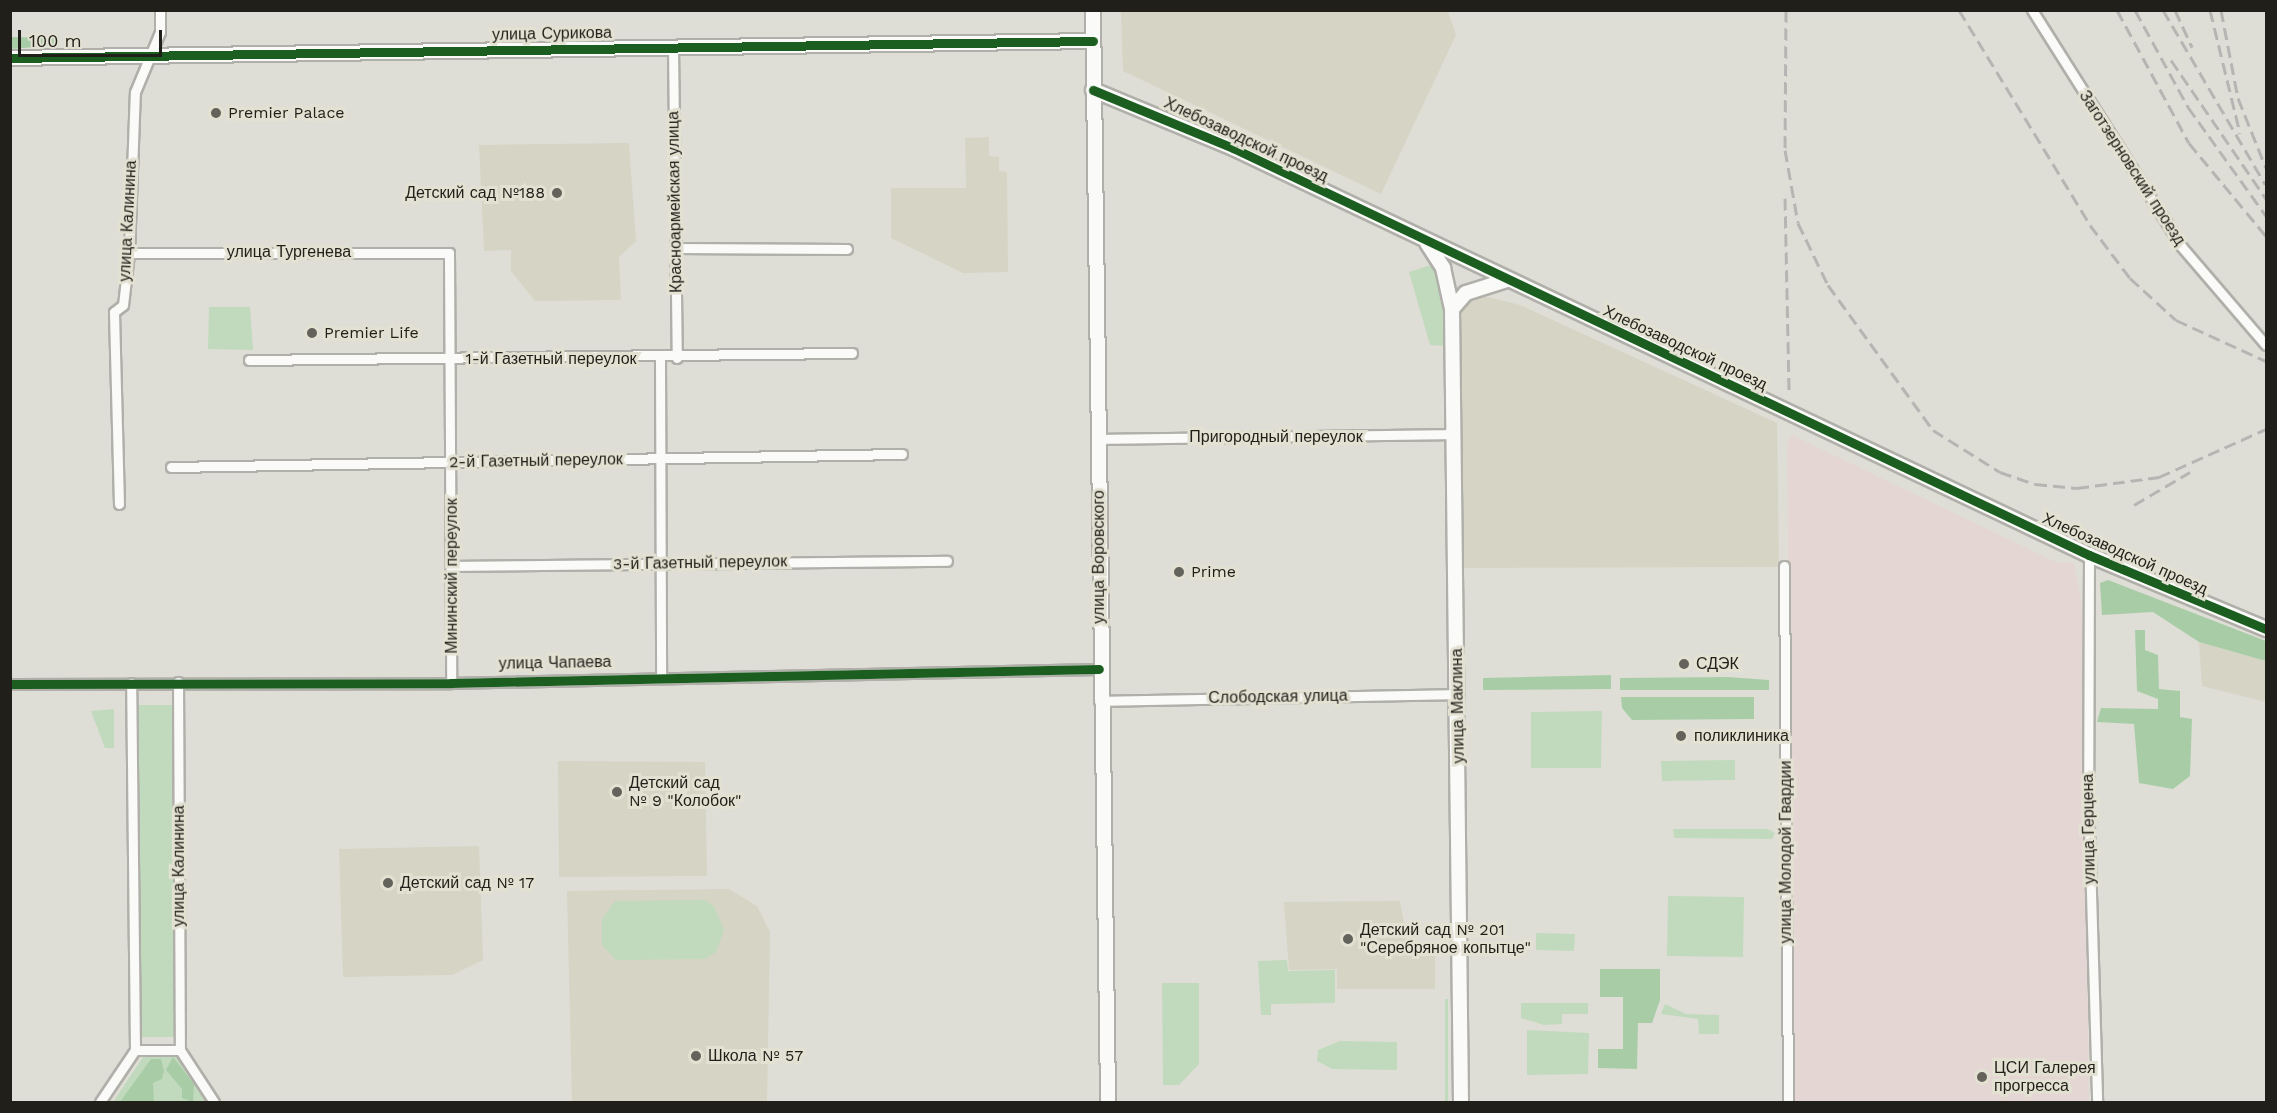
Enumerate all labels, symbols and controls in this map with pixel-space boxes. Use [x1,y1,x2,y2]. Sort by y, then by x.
scale bar [21,18,165,56]
street label: улица Сурикова [492,23,612,45]
text: 100 m [29,30,82,51]
street label: Заготзерновский проезд [2075,87,2189,249]
street label: Хлебозаводской проезд [1161,94,1331,186]
place label: Premier Palace [228,103,345,123]
marker: Premier Palace [209,106,223,120]
street label: Красноармейская улица [664,111,686,293]
street label: улица Калинина [115,160,141,282]
place label: Детский сад №188 [405,183,545,203]
marker: Детский сад №188 [550,186,564,200]
street label: улица Тургенева [227,242,351,262]
street label: Хлебозаводской проезд [1600,302,1770,394]
place label: Premier Life [324,323,419,343]
marker: Premier Life [305,326,319,340]
street label: 1-й Газетный переулок [465,349,637,369]
street label: Пригородный переулок [1189,427,1363,447]
street label: 2-й Газетный переулок [449,450,623,472]
street label: улица Воровского [1089,490,1109,624]
street label: Мининский переулок [442,498,462,654]
street label: Хлебозаводской проезд [2039,509,2211,599]
street label: 3-й Газетный переулок [613,552,787,574]
place label: Prime [1191,562,1236,582]
marker: Prime [1172,565,1186,579]
street label: улица Маклина [1447,648,1469,764]
street label: улица Чапаева [498,652,612,674]
place label: СДЭК [1696,654,1739,674]
marker: СДЭК [1677,657,1691,671]
street label: Слободская улица [1208,686,1348,708]
place label: поликлиника [1694,726,1789,746]
marker: поликлиника [1672,727,1690,745]
street label: улица Молодой Гвардии [1776,761,1796,943]
place label: Детский сад № 9 "Колобок" [629,773,742,811]
street label: улица Герцена [2078,774,2100,884]
marker: Детский сад № 9 "Колобок" [610,785,624,799]
street label: улица Калинина [169,805,189,927]
place label: Детский сад № 17 [400,873,535,893]
marker: Детский сад № 17 [381,876,395,890]
place label: Детский сад № 201 "Серебряное копытце" [1360,920,1531,958]
marker: Детский сад № 201 "Серебряное копытце" [1341,932,1355,946]
place label: Школа № 57 [708,1046,803,1066]
marker: Школа № 57 [689,1049,703,1063]
place label: ЦСИ Галерея прогресса [1994,1058,2096,1096]
marker: ЦСИ Галерея прогресса [1975,1070,1989,1084]

